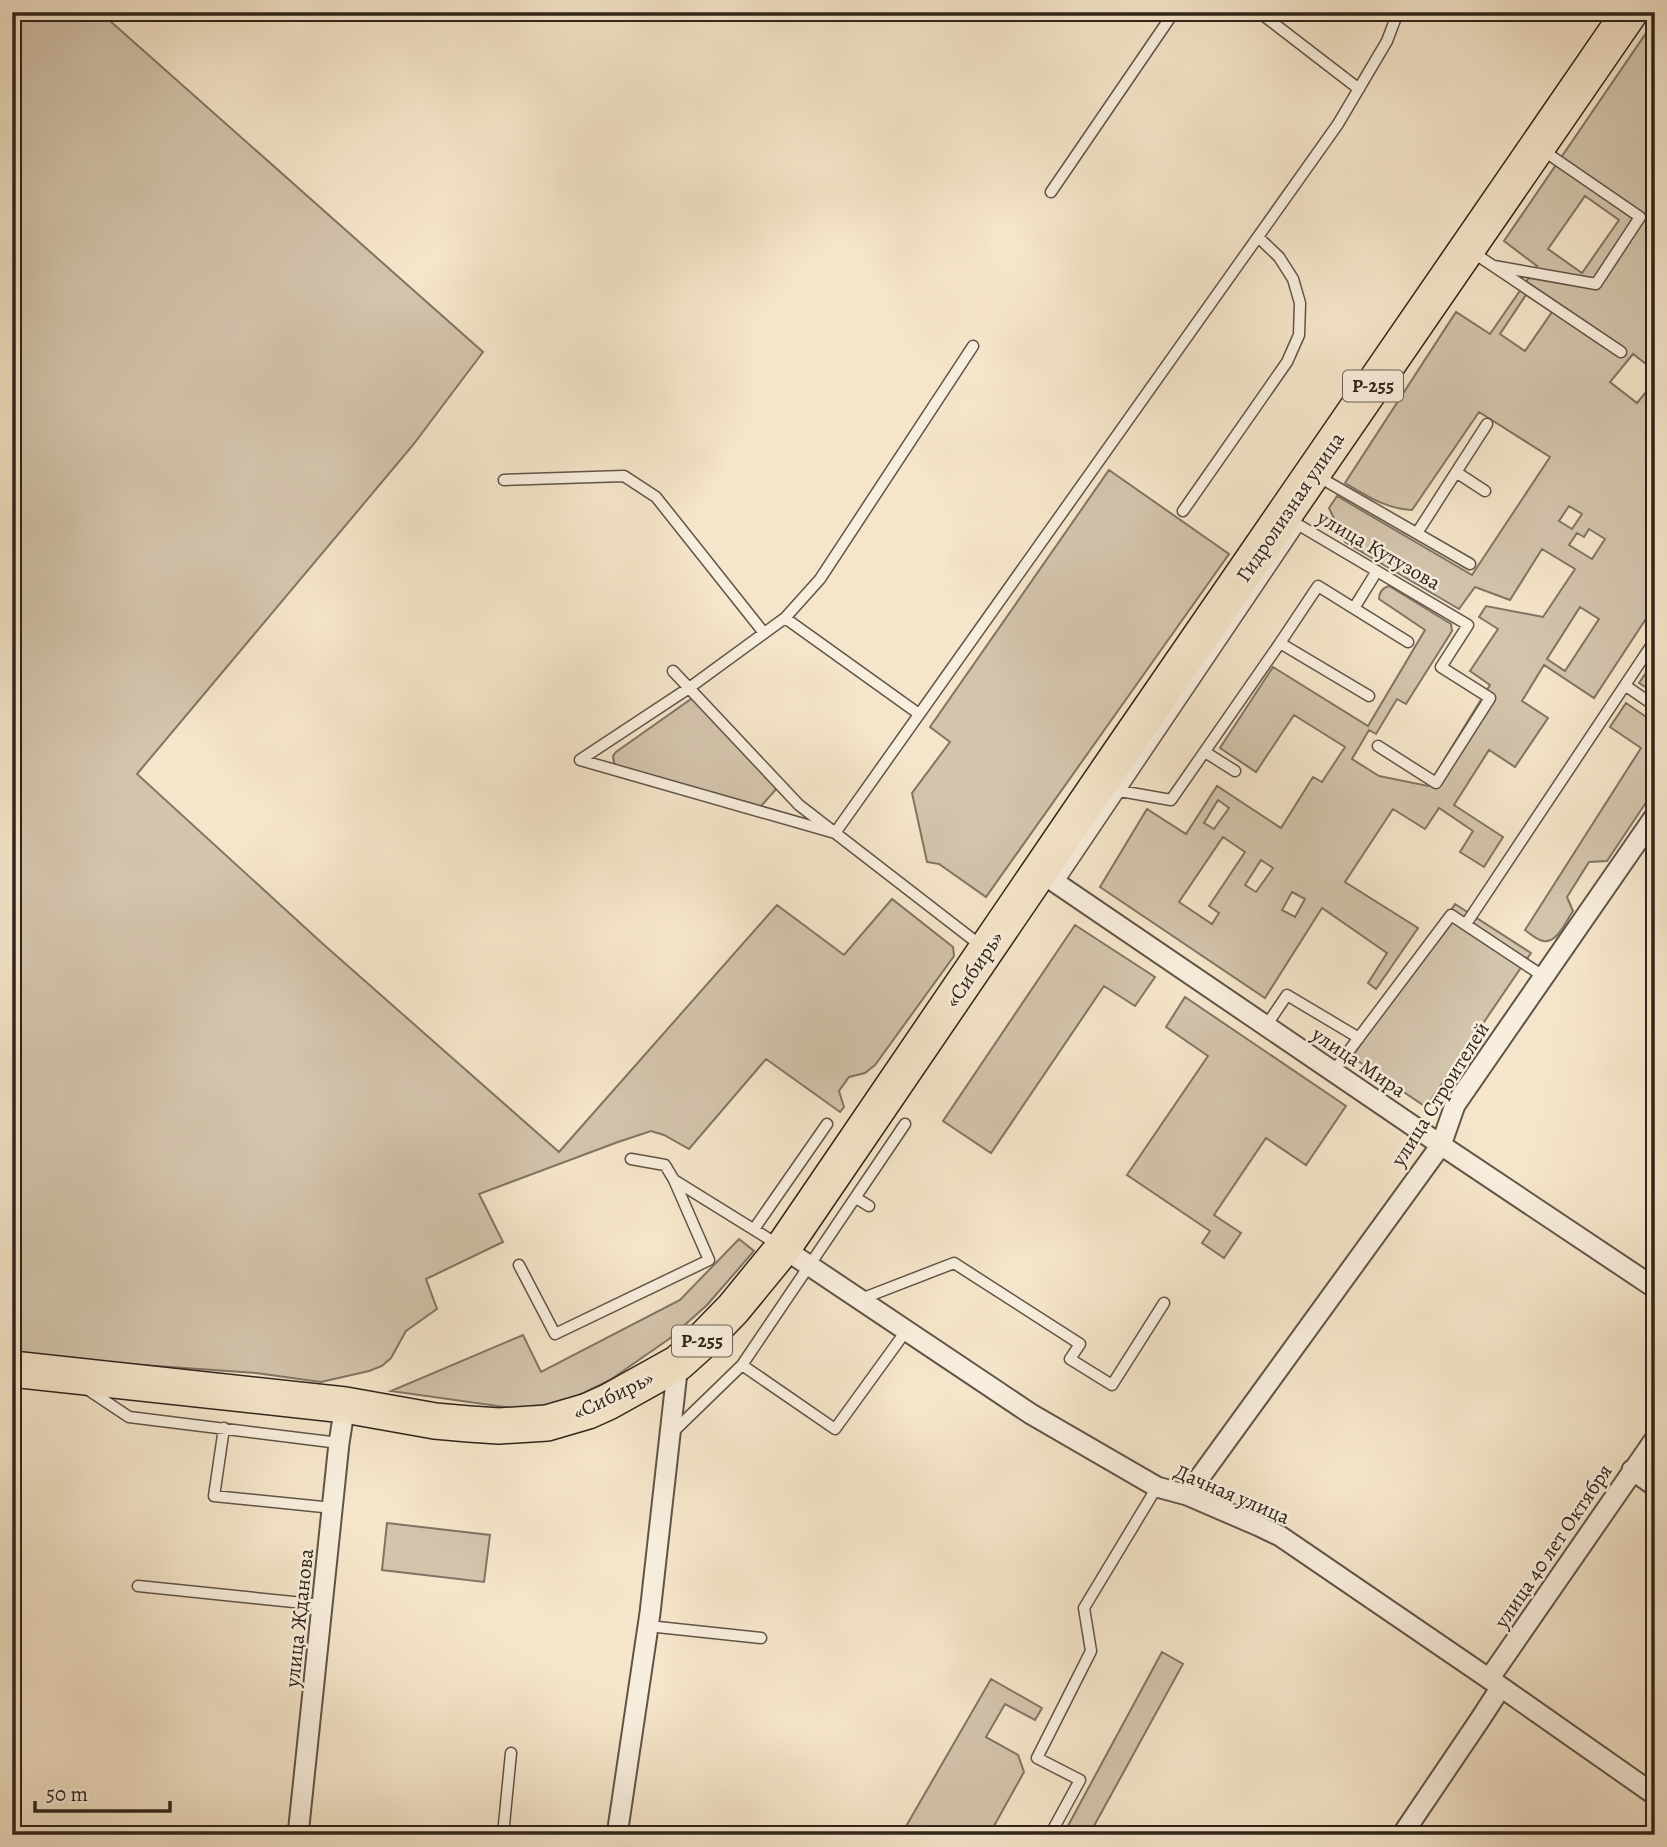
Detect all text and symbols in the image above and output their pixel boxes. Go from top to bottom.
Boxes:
road number: Р-255 [1343,370,1403,402]
street label: Гидролизная улица [1229,426,1351,588]
street label: улица Кутузова [1311,503,1446,597]
street label: «Сибирь» [938,925,1010,1013]
street label: улица Строителей [1384,1016,1496,1172]
street label: улица Мира [1305,1020,1412,1104]
road number: Р-255 [672,1326,732,1357]
street label: «Сибирь» [568,1363,658,1427]
street label: Дачная улица [1170,1457,1294,1531]
street label: улица 40 лет Октября [1487,1458,1619,1635]
street label: улица Жданова [278,1547,320,1690]
scale bar [35,1770,170,1814]
text: 50 m [46,1780,88,1808]

